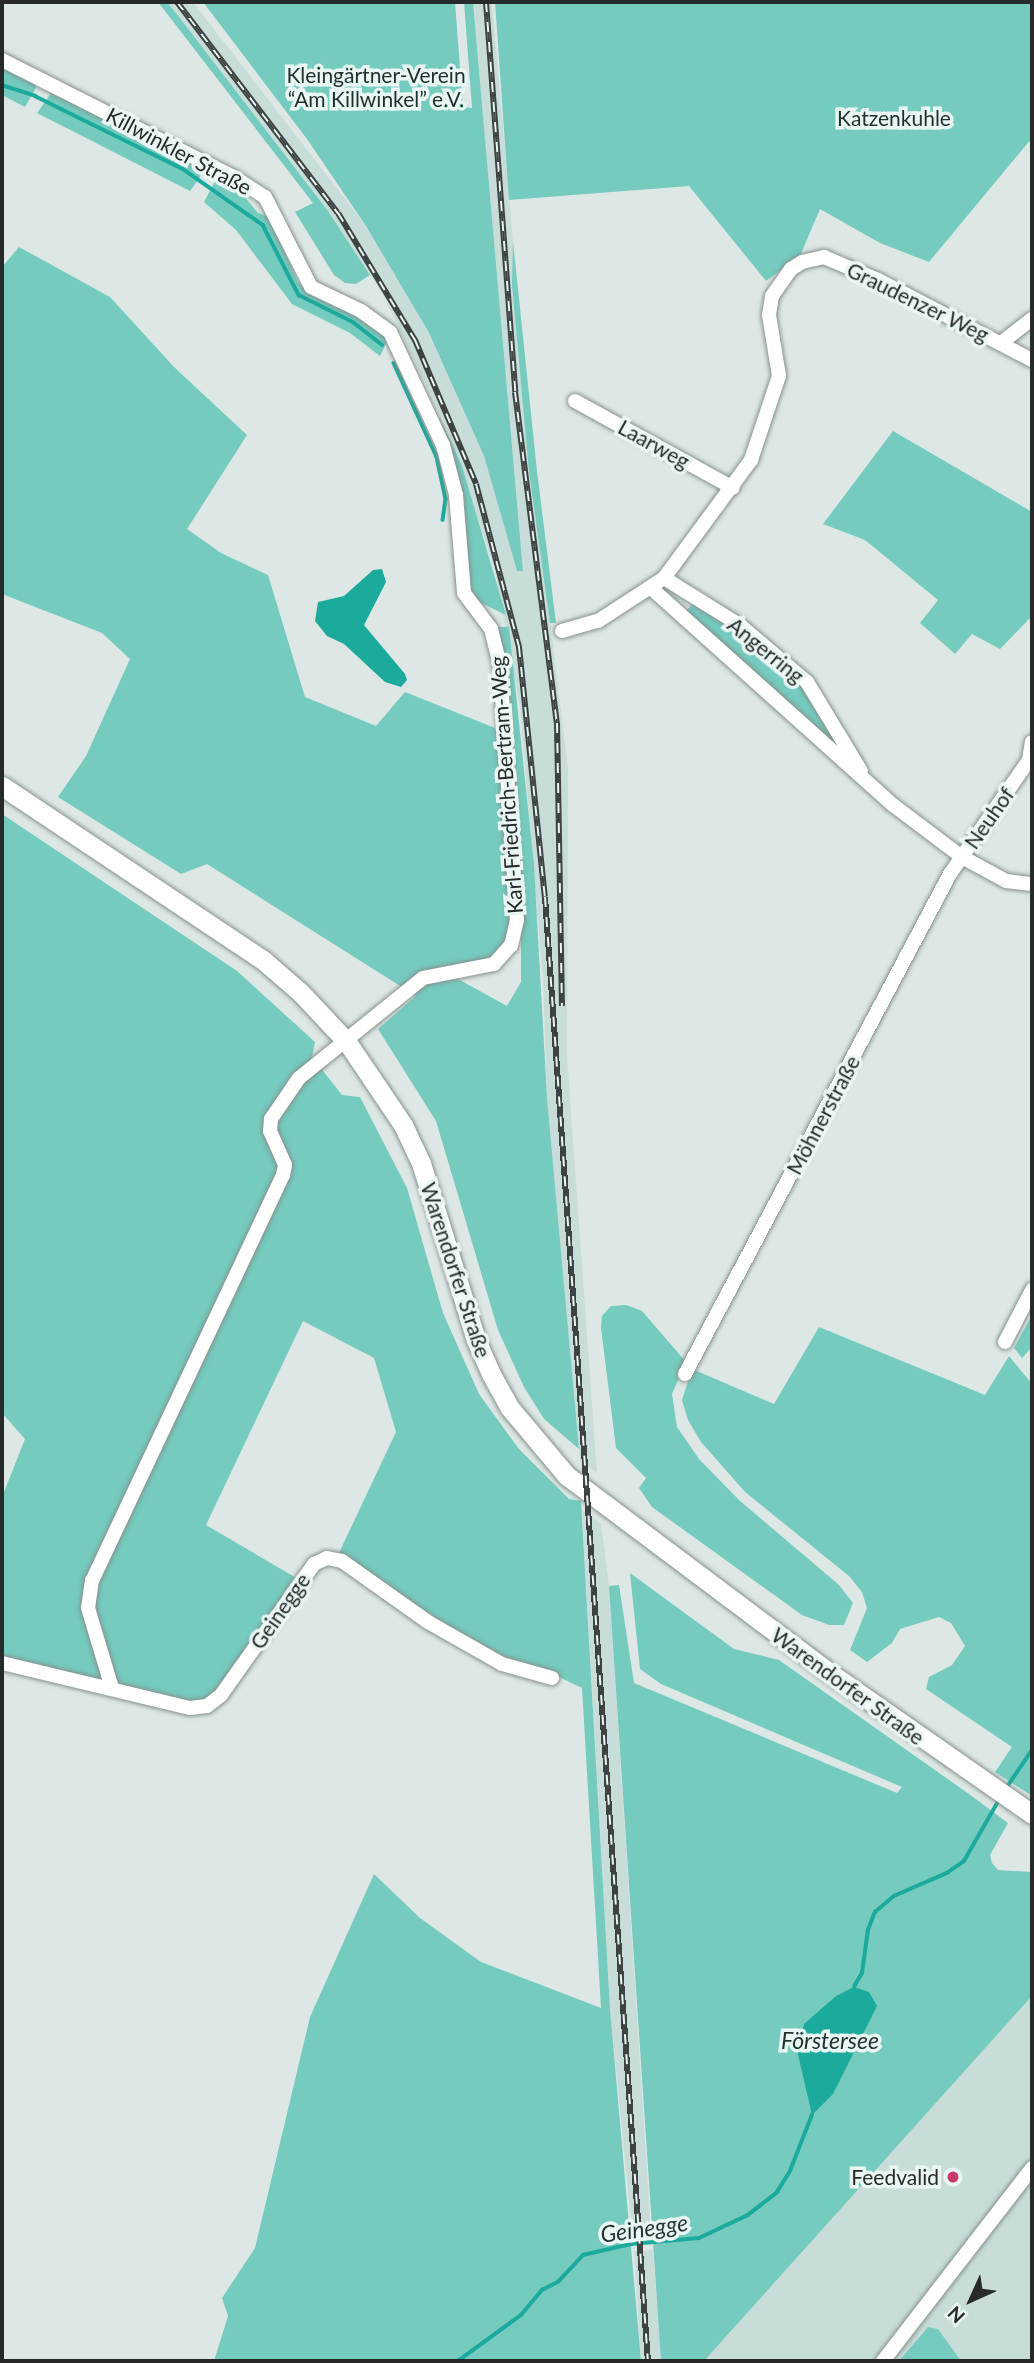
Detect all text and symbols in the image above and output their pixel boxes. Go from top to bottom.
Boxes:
park label: Kleingärtner-Verein “Am Killwinkel” e.V. [286,62,466,112]
street label: Killwinkler Straße [102,102,256,200]
park label: Katzenkuhle [837,105,951,131]
street label: Graudenzer Weg [843,257,993,347]
street label: Laarweg [614,414,694,474]
street label: Angerring [723,612,809,688]
street label: Karl-Friedrich-Bertram-Weg [484,655,528,915]
street label: Neuhof [959,782,1019,854]
street label: Möhnerstraße [781,1051,865,1179]
street label: Warendorfer Straße [416,1179,496,1361]
street label: Geinegge [245,1568,315,1654]
street label: Warendorfer Straße [767,1622,929,1750]
water label: Förstersee [781,2026,879,2054]
place label: Feedvalid [851,2164,939,2190]
marker: Feedvalid [945,2169,961,2185]
water label: Geinegge [599,2208,689,2248]
north arrow [936,2265,1006,2335]
text: N [942,2302,969,2329]

